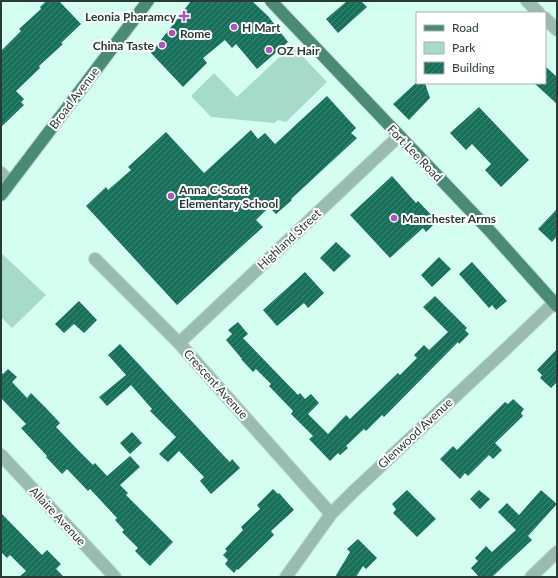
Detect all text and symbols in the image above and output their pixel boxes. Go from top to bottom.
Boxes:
place label: Leonia Pharamcy [85,9,177,24]
marker: Leonia Pharamcy [179,11,189,21]
legend [416,12,546,84]
place label: H Mart [242,20,281,35]
text: Road [452,20,479,35]
marker: H Mart [229,22,239,32]
place label: Rome [180,26,211,41]
marker: Rome [167,28,177,38]
place label: China Taste [93,38,155,53]
marker: China Taste [157,40,167,50]
text: Park [452,40,476,55]
place label: OZ Hair [277,43,320,58]
marker: OZ Hair [264,45,274,55]
text: Building [452,60,495,75]
street label: Broad Avenue [46,64,102,132]
street label: Fort Lee Road [384,122,446,184]
place label: Anna C Scott Elementary School [178,182,278,211]
marker: Anna C Scott Elementary School [166,191,176,201]
street label: Highland Street [254,205,325,272]
place label: Manchester Arms [402,211,496,226]
marker: Manchester Arms [389,213,399,223]
street label: Crescent Avenue [181,346,251,422]
street label: Glenwood Avenue [375,395,455,471]
street label: Allaire Avenue [27,483,89,549]

